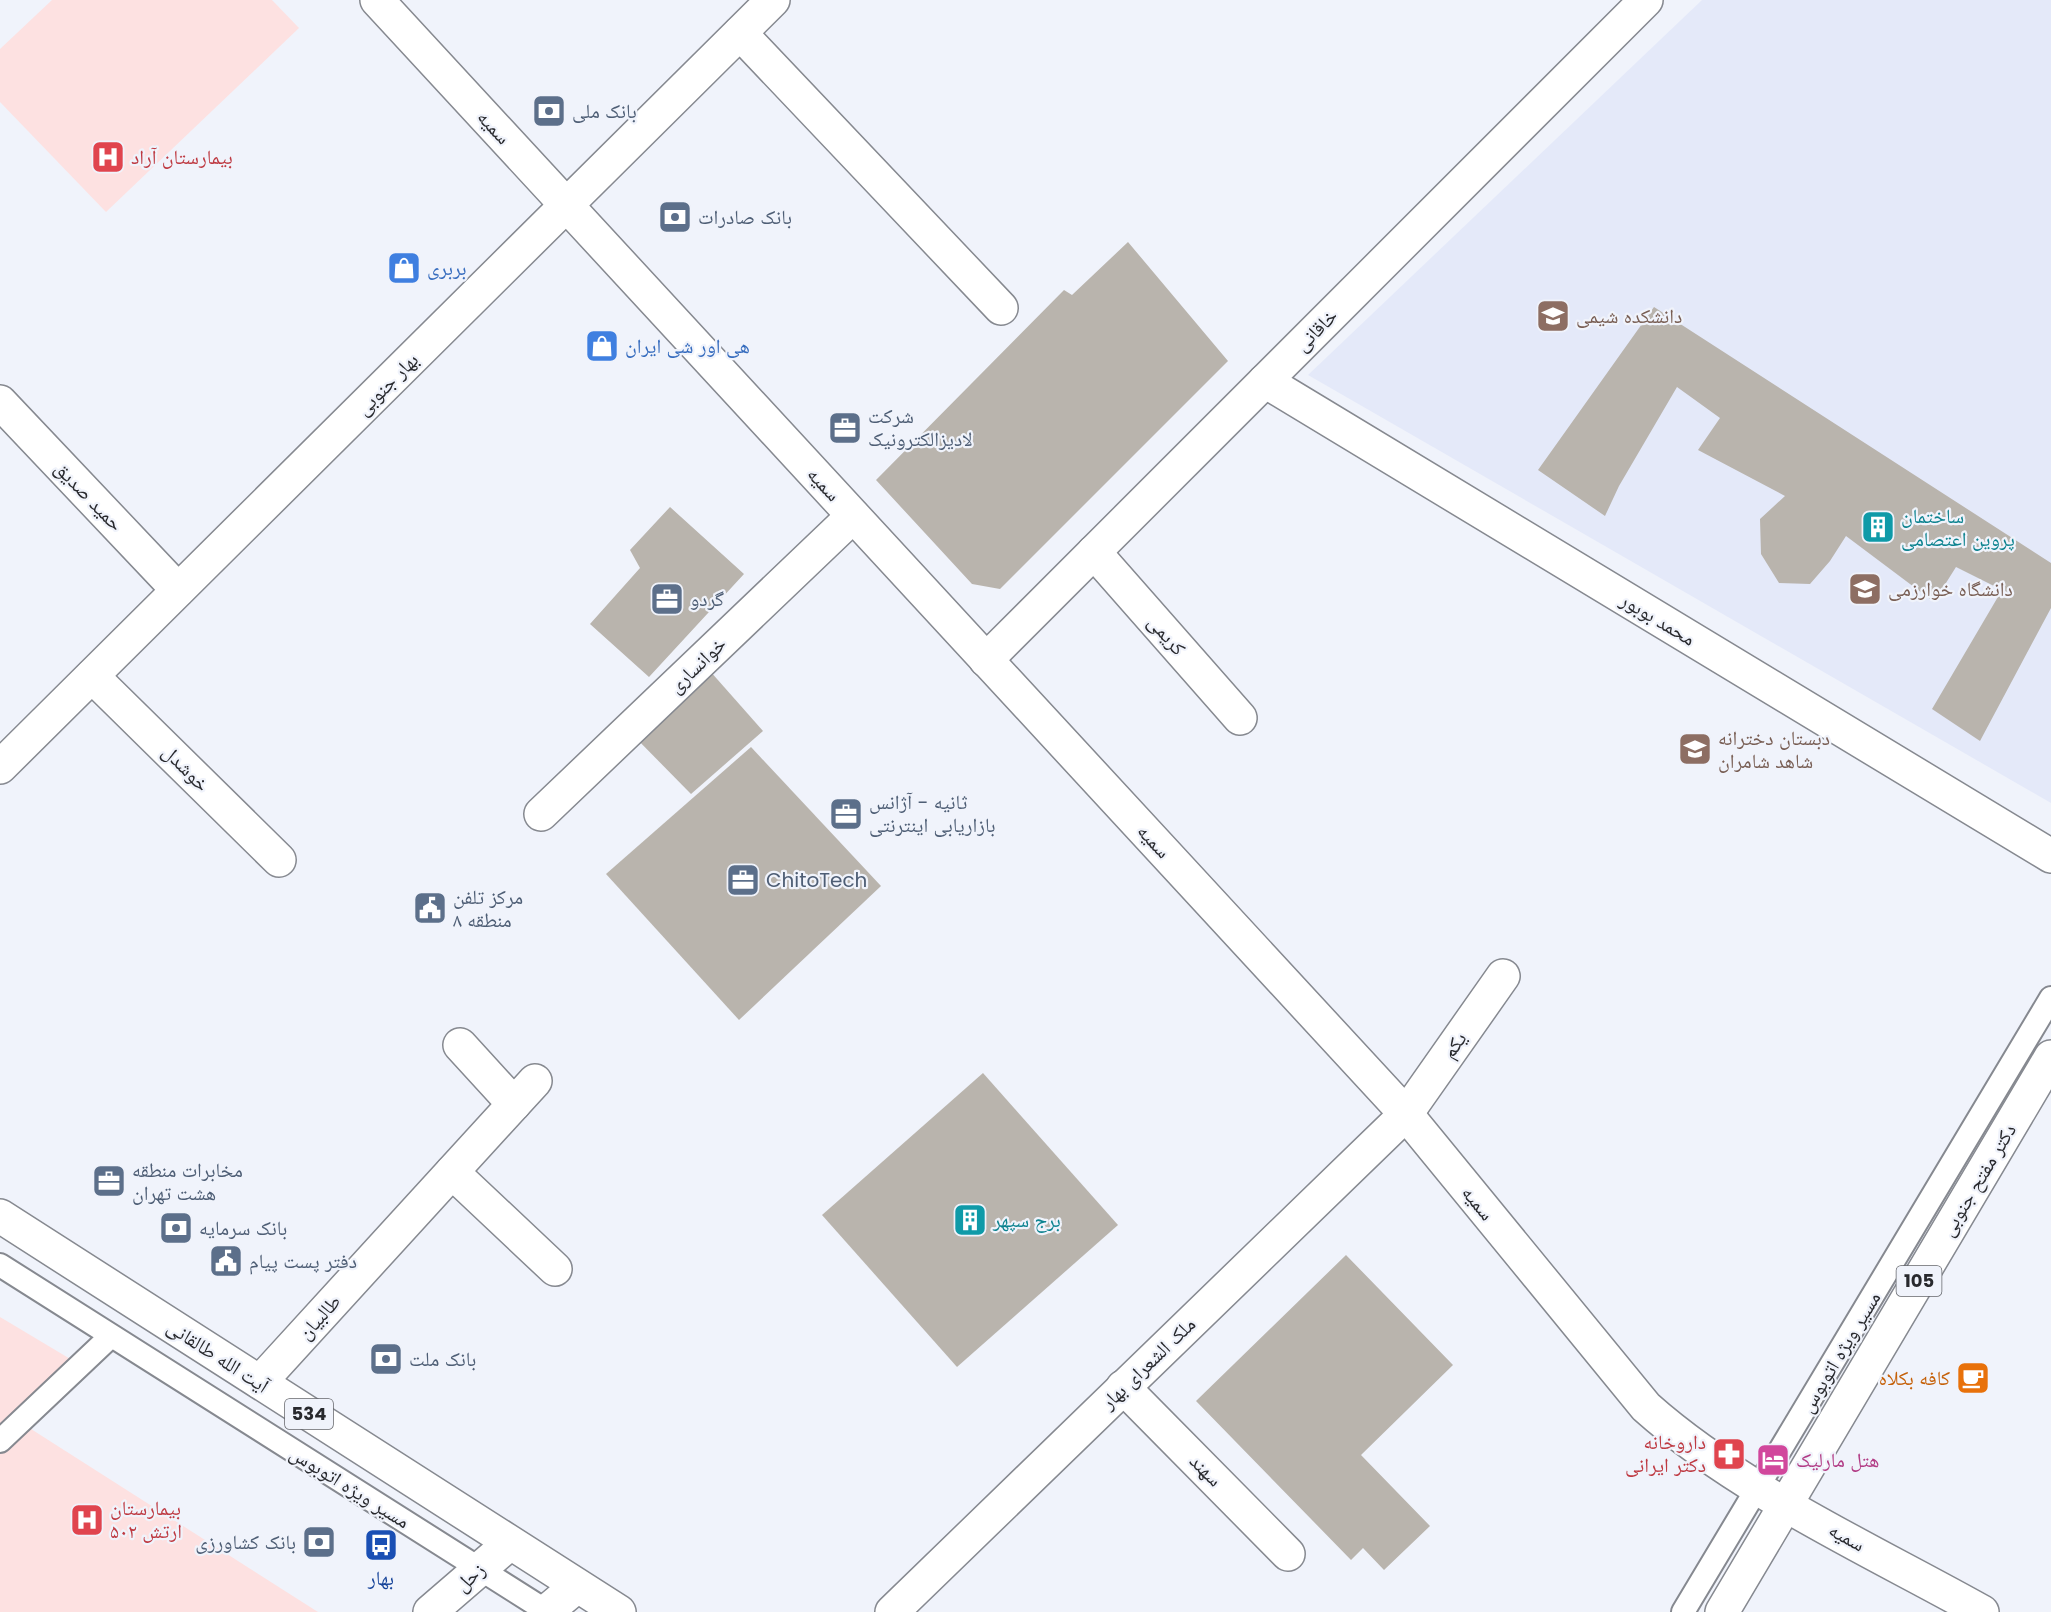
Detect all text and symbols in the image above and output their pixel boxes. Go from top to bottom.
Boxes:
bank icon: بانک ملی [531,93,567,129]
place label: بانک ملی [572,97,637,125]
street label: سمیه [471,104,517,150]
hospital icon: بیمارستان آراد [90,139,126,175]
place label: بیمارستان آراد [131,143,233,171]
bank icon: بانک صادرات [657,199,693,235]
place label: بانک صادرات [698,203,792,231]
shop icon: بربری [386,250,422,286]
place label: بربری [427,254,467,282]
school or university icon: دانشکده شیمی [1535,298,1571,334]
street label: خاقانی [1288,302,1344,358]
place label: دانشکده شیمی [1576,302,1682,330]
shop icon: هی اور شی ایران [584,328,620,364]
place label: هی اور شی ایران [625,332,750,360]
street label: بهار جنوبی [349,346,425,422]
place label: شرکت لادیزالکترونیک [868,402,973,453]
office icon: شرکت لادیزالکترونیک [827,410,863,446]
street label: حمید صدیق [48,455,130,538]
street label: سمیه [801,461,847,507]
place label: ساختمان پروین اعتصامی [1901,502,2015,553]
building icon: ساختمان پروین اعتصامی [1860,509,1896,545]
school or university icon: دانشگاه خوارزمی [1847,571,1883,607]
place label: دانشگاه خوارزمی [1888,575,2013,603]
office icon: گردو [649,581,685,617]
place label: گردو [690,585,724,613]
street label: محمد بوبور [1614,585,1701,652]
street label: کریمی [1142,609,1192,661]
street label: خوانساری [662,630,732,700]
place label: دبستان دخترانه شاهد شامران [1718,724,1830,775]
school or university icon: دبستان دخترانه شاهد شامران [1677,731,1713,767]
street label: خوشدل [156,738,216,798]
place label: ثانیه - آژانس بازاریابی اینترنتی [869,788,995,839]
office icon: ثانیه - آژانس بازاریابی اینترنتی [828,796,864,832]
street label: سمیه [1131,818,1177,864]
office icon: ChitoTech [725,862,761,898]
place label: ChitoTech [766,866,867,894]
place label: مرکز تلفن منطقه ۸ [453,883,523,934]
public building icon: مرکز تلفن منطقه ۸ [412,890,448,926]
street label: یکم [1435,1026,1473,1064]
street label: دکتر مفتح جنوبی [1933,1118,2023,1242]
place label: مخابرات منطقه هشت تهران [132,1156,243,1207]
office icon: مخابرات منطقه هشت تهران [91,1163,127,1199]
street label: سمیه [1455,1180,1501,1226]
building icon: برج سپهر [952,1202,988,1238]
place label: برج سپهر [992,1206,1061,1234]
bank icon: بانک سرمایه [158,1210,194,1246]
place label: بانک سرمایه [199,1214,287,1242]
public building icon: دفتر پست پیام [208,1243,244,1279]
place label: دفتر پست پیام [249,1247,357,1275]
road number: 105 [1896,1266,1942,1296]
street label: مسیر ویژه اتوبوس [1793,1286,1887,1418]
street label: طالبیان [291,1288,347,1346]
street label: ملک الشعرای بهار [1094,1311,1202,1416]
street label: آیت الله طالقانی [162,1313,275,1400]
bank icon: بانک ملت [368,1341,404,1377]
place label: بانک ملت [409,1345,476,1373]
cafe icon: کافه بکلاه [1955,1360,1991,1396]
place label: کافه بکلاه [1879,1364,1950,1392]
road number: 534 [285,1399,333,1429]
place label: داروخانه دکتر ایرانی [1625,1428,1706,1479]
pharmacy icon: داروخانه دکتر ایرانی [1711,1436,1747,1472]
street label: مسیر ویژه اتوبوس [285,1439,415,1535]
hotel icon: هتل مارلیک [1755,1442,1791,1478]
place label: هتل مارلیک [1796,1446,1879,1474]
street label: سهند [1183,1447,1229,1493]
place label: بیمارستان ۵۰۲ ارتش [110,1494,182,1545]
hospital icon: بیمارستان ۵۰۲ ارتش [69,1502,105,1538]
street label: سمیه [1824,1516,1870,1558]
bank icon: بانک کشاورزی [301,1524,337,1560]
bus stop icon: بهار [363,1527,399,1563]
place label: بانک کشاورزی [195,1528,296,1556]
street label: زحل [449,1556,491,1598]
place label: بهار [367,1564,394,1592]

